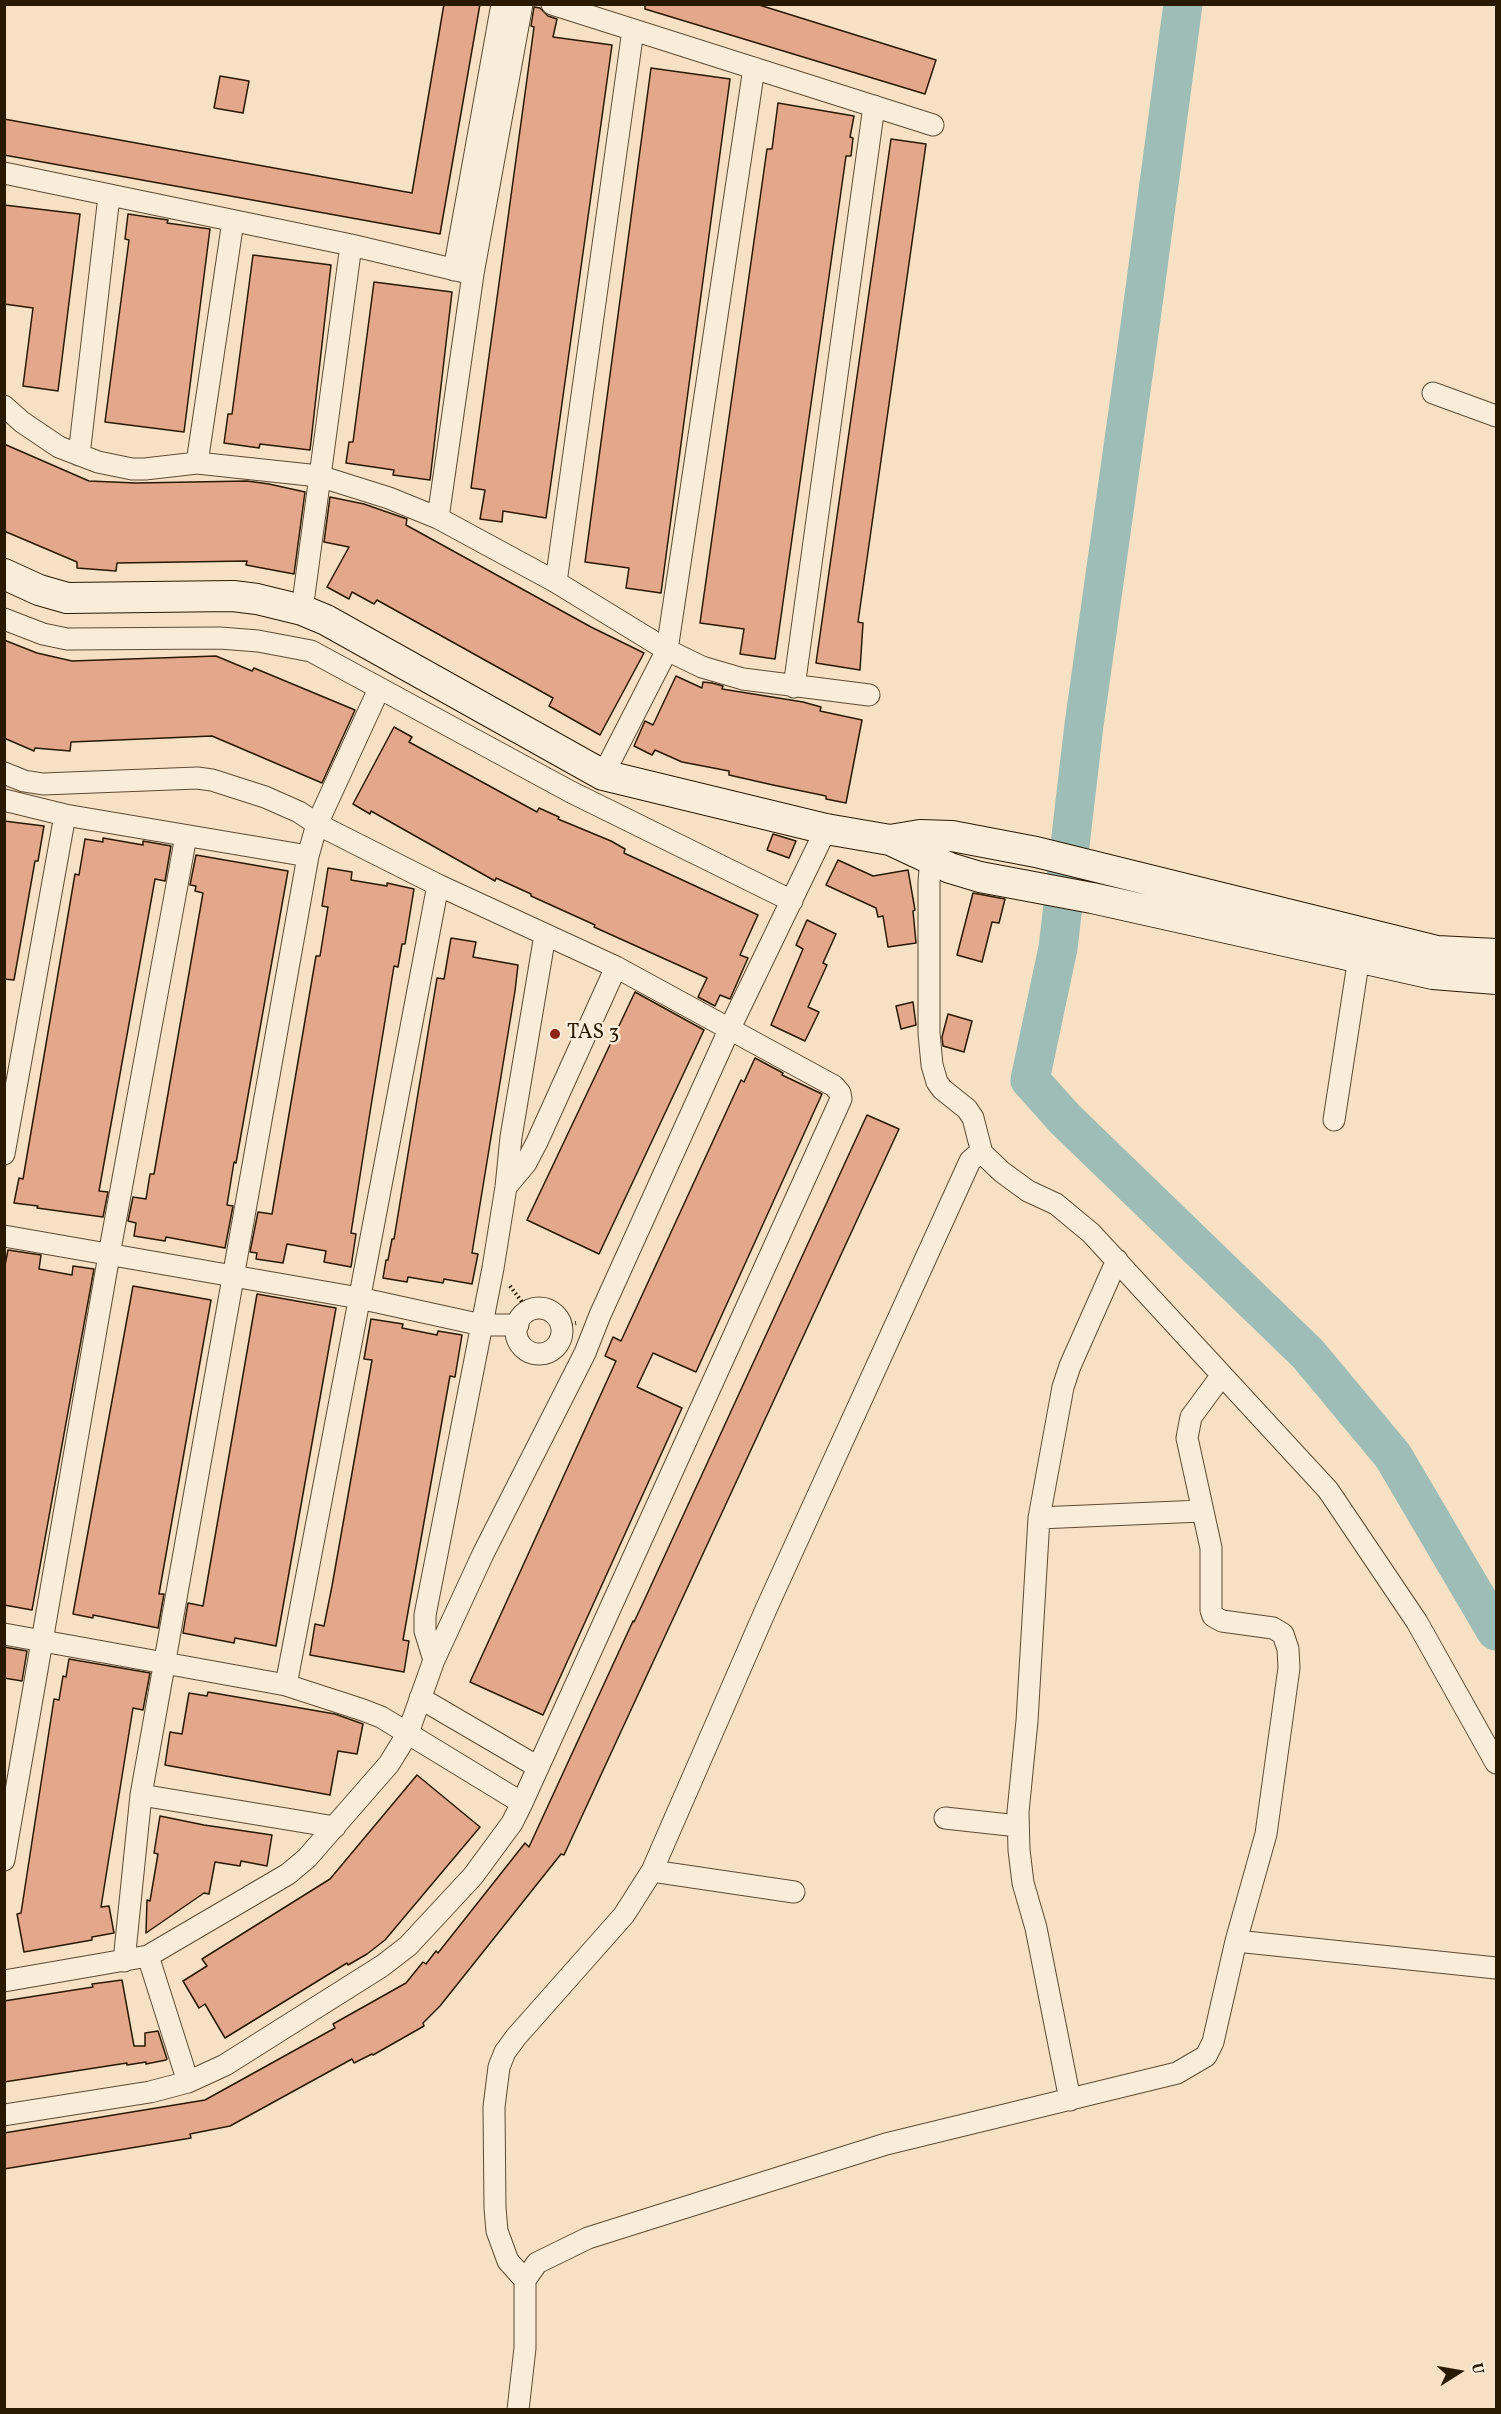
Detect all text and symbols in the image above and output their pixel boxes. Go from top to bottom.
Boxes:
place label: TAS 3 [567,1021,619,1047]
marker: TAS 3 [548,1027,562,1041]
north arrow [1429,2342,1489,2402]
text: U [1465,2361,1489,2376]

